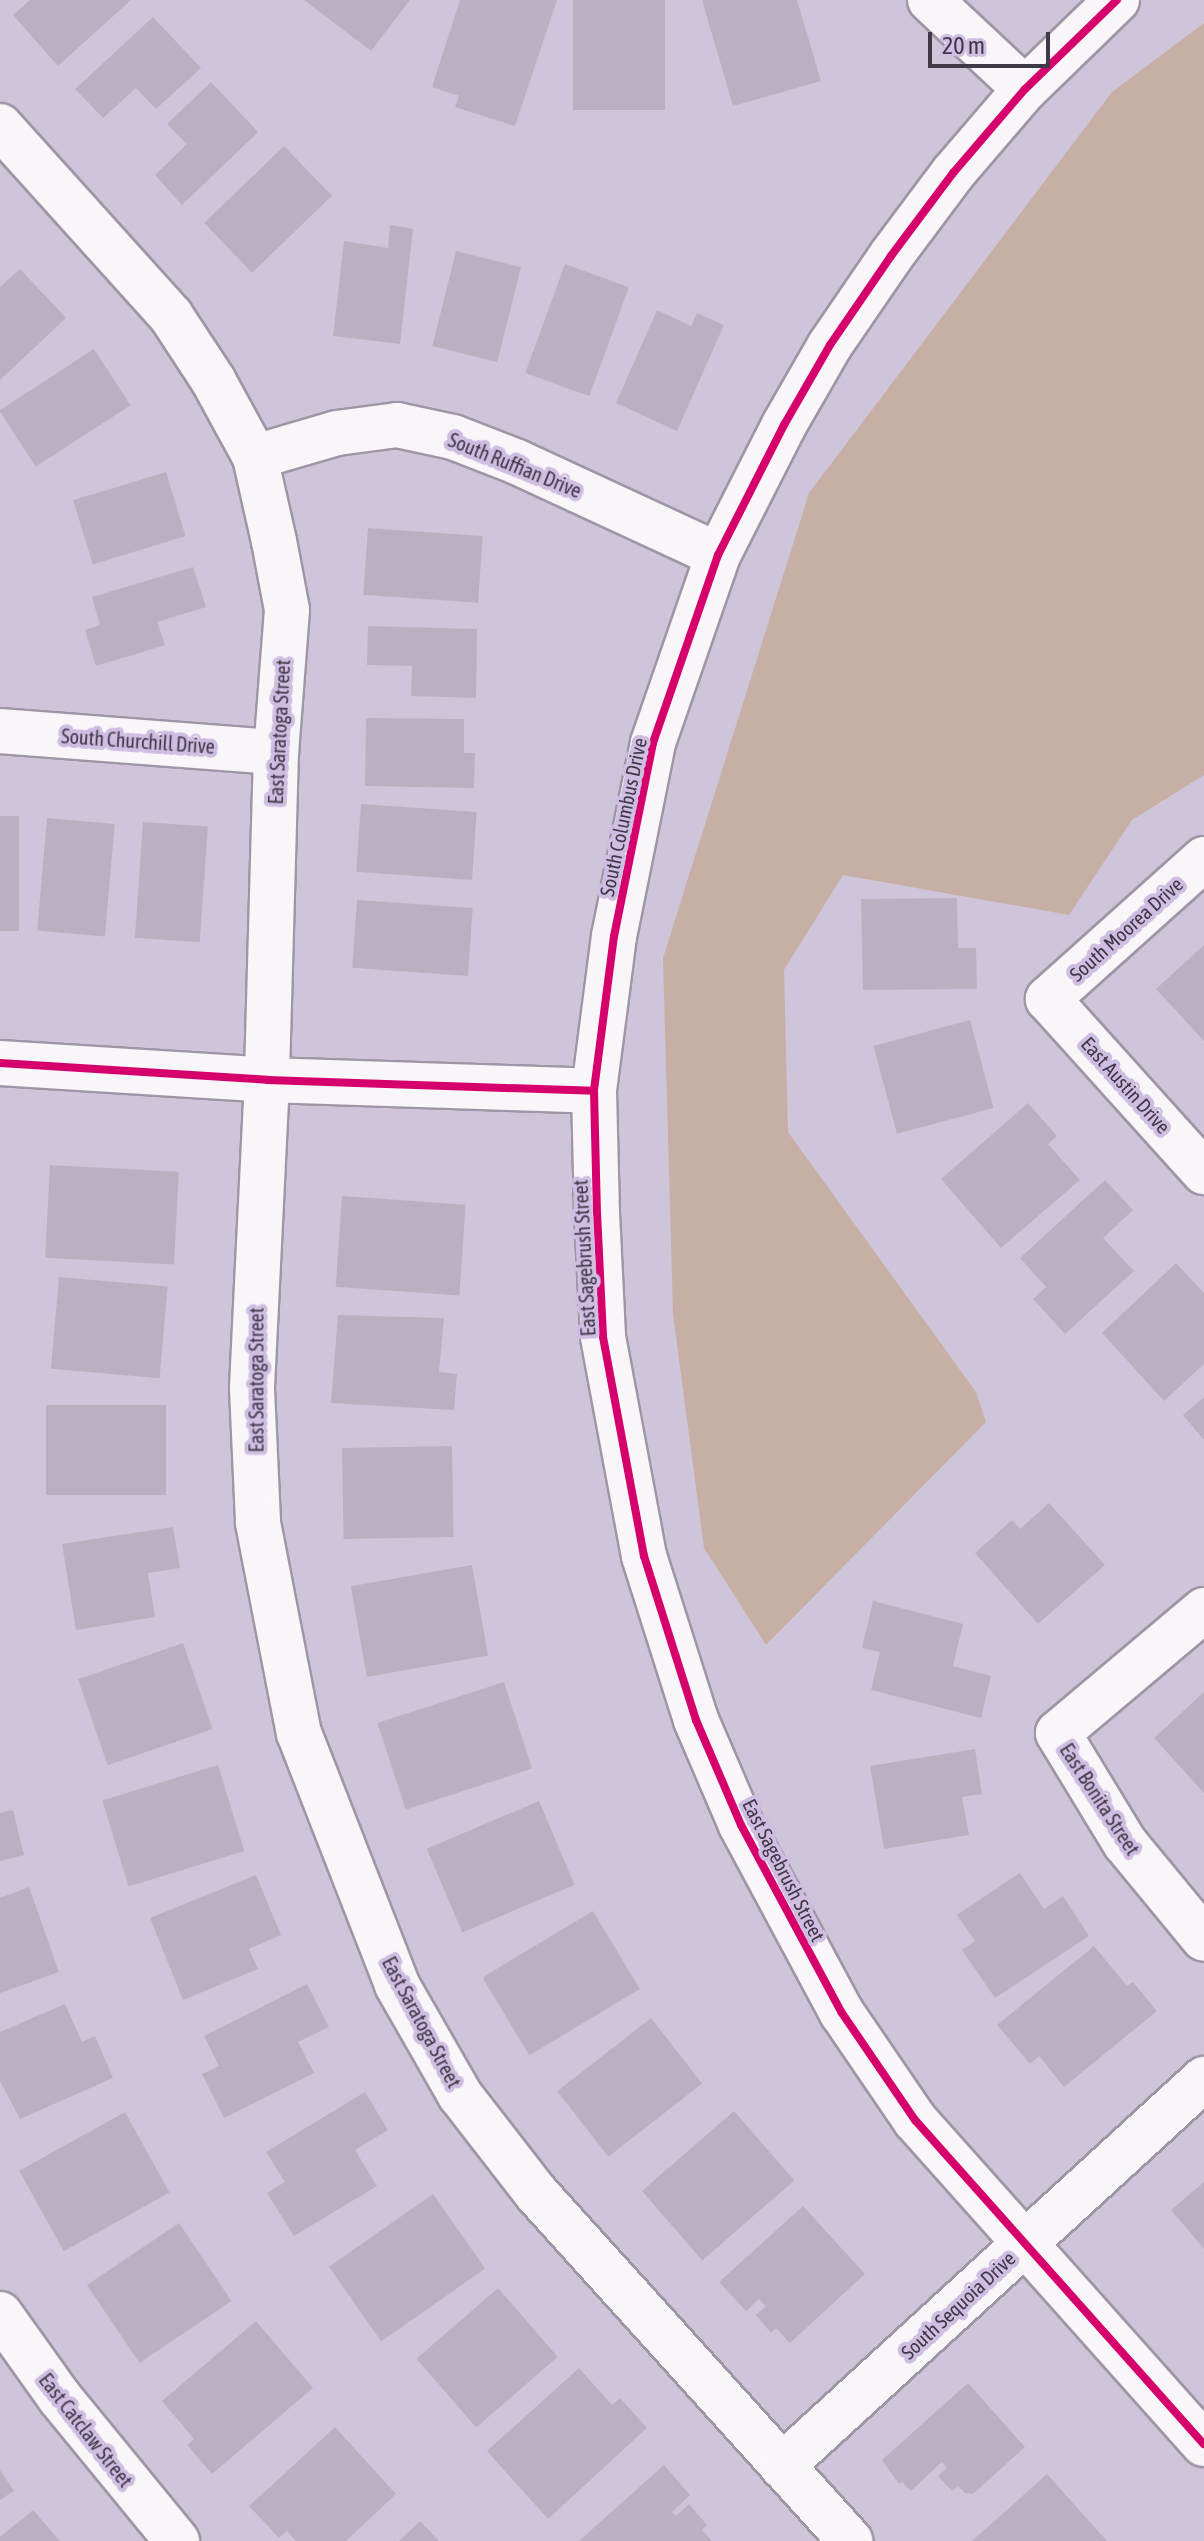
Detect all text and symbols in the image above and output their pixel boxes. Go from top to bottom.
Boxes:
scale bar [932,16,1054,66]
text: 20 m [942,32,985,59]
street label: South Ruffian Drive [445,427,585,503]
street label: East Saratoga Street [263,659,295,805]
street label: South Churchill Drive [60,724,216,758]
street label: South Columbus Drive [595,736,651,898]
street label: South Moorea Drive [1065,872,1187,986]
street label: East Austin Drive [1076,1032,1176,1138]
street label: East Sagebrush Street [568,1179,600,1337]
street label: East Saratoga Street [244,1308,268,1452]
street label: East Bonita Street [1055,1739,1145,1859]
street label: East Sagebrush Street [738,1795,830,1945]
street label: East Saratoga Street [377,1952,467,2092]
street label: South Sequoia Drive [896,2246,1020,2364]
street label: East Catclaw Street [34,2368,138,2492]

